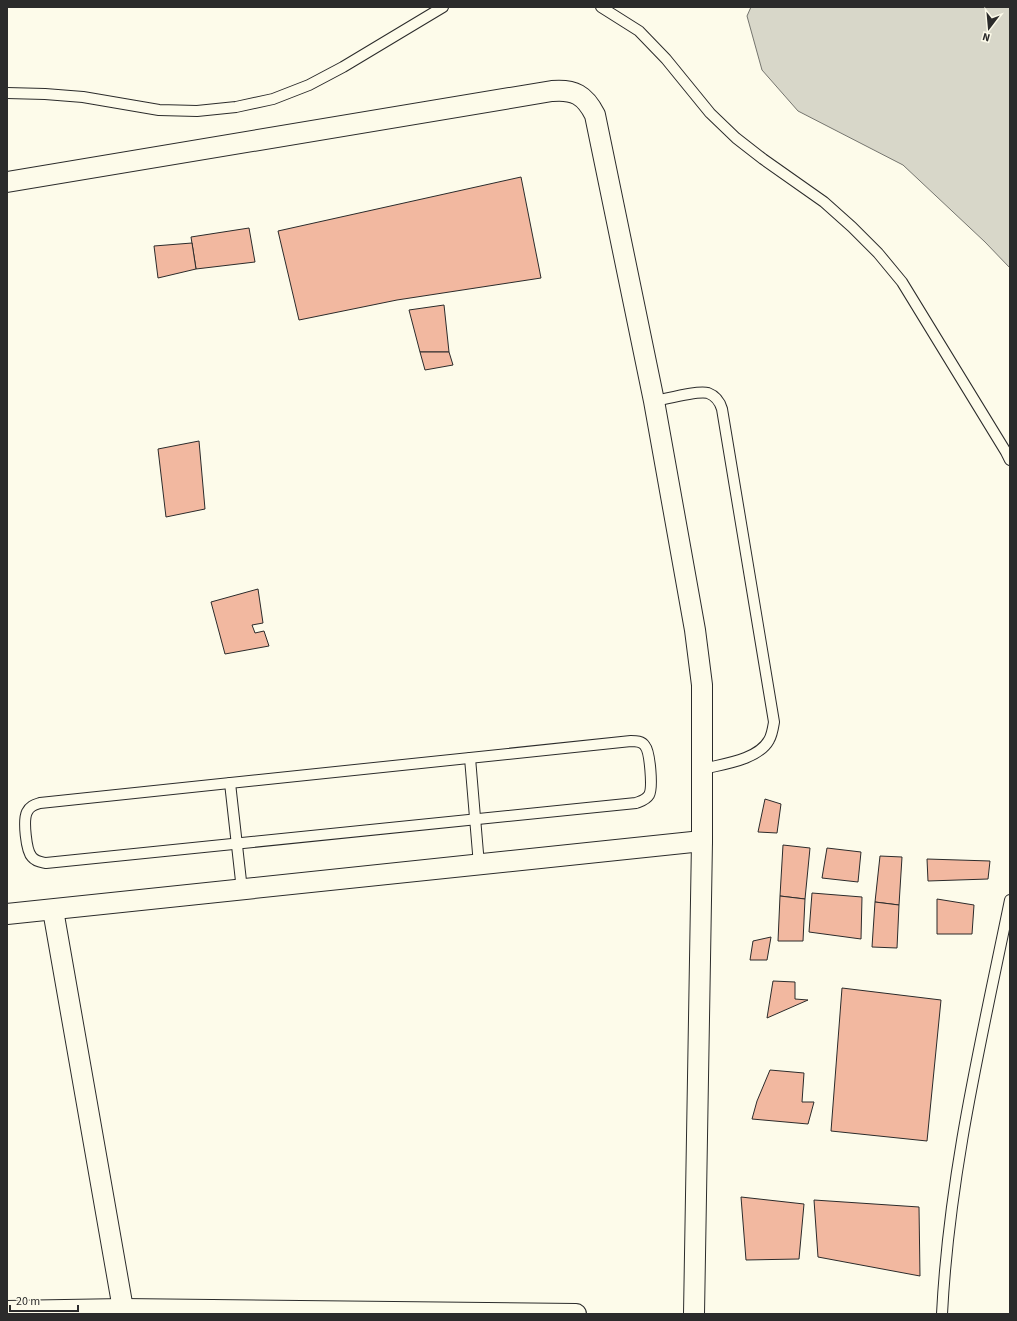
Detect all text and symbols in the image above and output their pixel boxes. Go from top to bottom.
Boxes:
north arrow [969,8,1009,48]
text: N [981,29,992,45]
scale bar [10,1287,78,1313]
text: 20 m [16,1293,40,1310]

